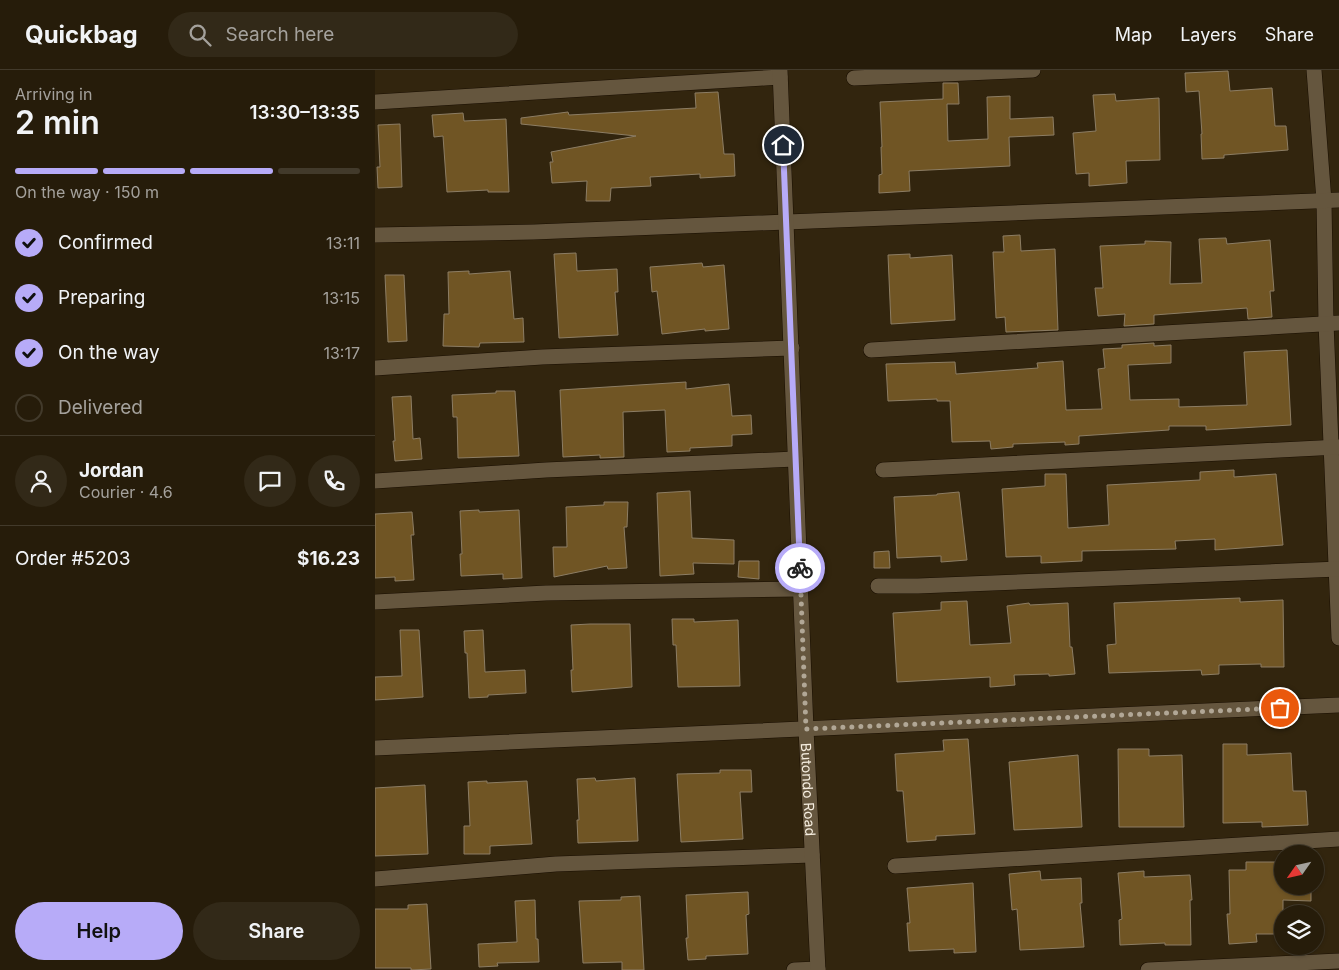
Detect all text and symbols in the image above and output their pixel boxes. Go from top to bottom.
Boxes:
search box [168,12,518,57]
text: Quickbag [25,20,138,49]
icon: search [186,21,214,49]
text: Search here [226,23,334,46]
text: Map [1115,24,1152,45]
text: Layers [1180,24,1237,45]
text: Share [1265,24,1314,45]
text: Arriving in [15,84,92,104]
text: 13:30–13:35 [249,101,360,124]
text: 2 min [15,103,100,142]
pin [762,124,804,166]
icon: home [769,131,797,159]
text: On the way · 150 m [15,182,159,202]
icon: check [15,229,43,257]
text: Confirmed [58,231,153,254]
text: 13:11 [326,233,360,253]
icon: check [15,284,43,312]
text: Preparing [58,286,145,309]
text: 13:15 [323,288,360,308]
icon: check [15,339,43,367]
text: On the way [58,341,160,364]
text: 13:17 [323,343,360,363]
text: Delivered [58,396,143,419]
button: person [15,455,67,507]
button: chat [244,455,296,507]
button: phone [308,455,360,507]
text: Jordan [79,459,144,482]
text: Courier · 4.6 [79,482,173,502]
courier [775,543,825,593]
text: Order #5203 [15,547,130,570]
text: $16.23 [297,547,360,570]
icon: bike [786,554,814,582]
pin [1259,687,1301,729]
icon: bag [1266,694,1294,722]
street label: Butondo Road [798,742,820,836]
north arrow [1274,845,1324,895]
map controls [1274,845,1324,955]
button: Help [15,902,183,960]
button: Share [193,902,360,960]
button: layers [1274,905,1324,955]

